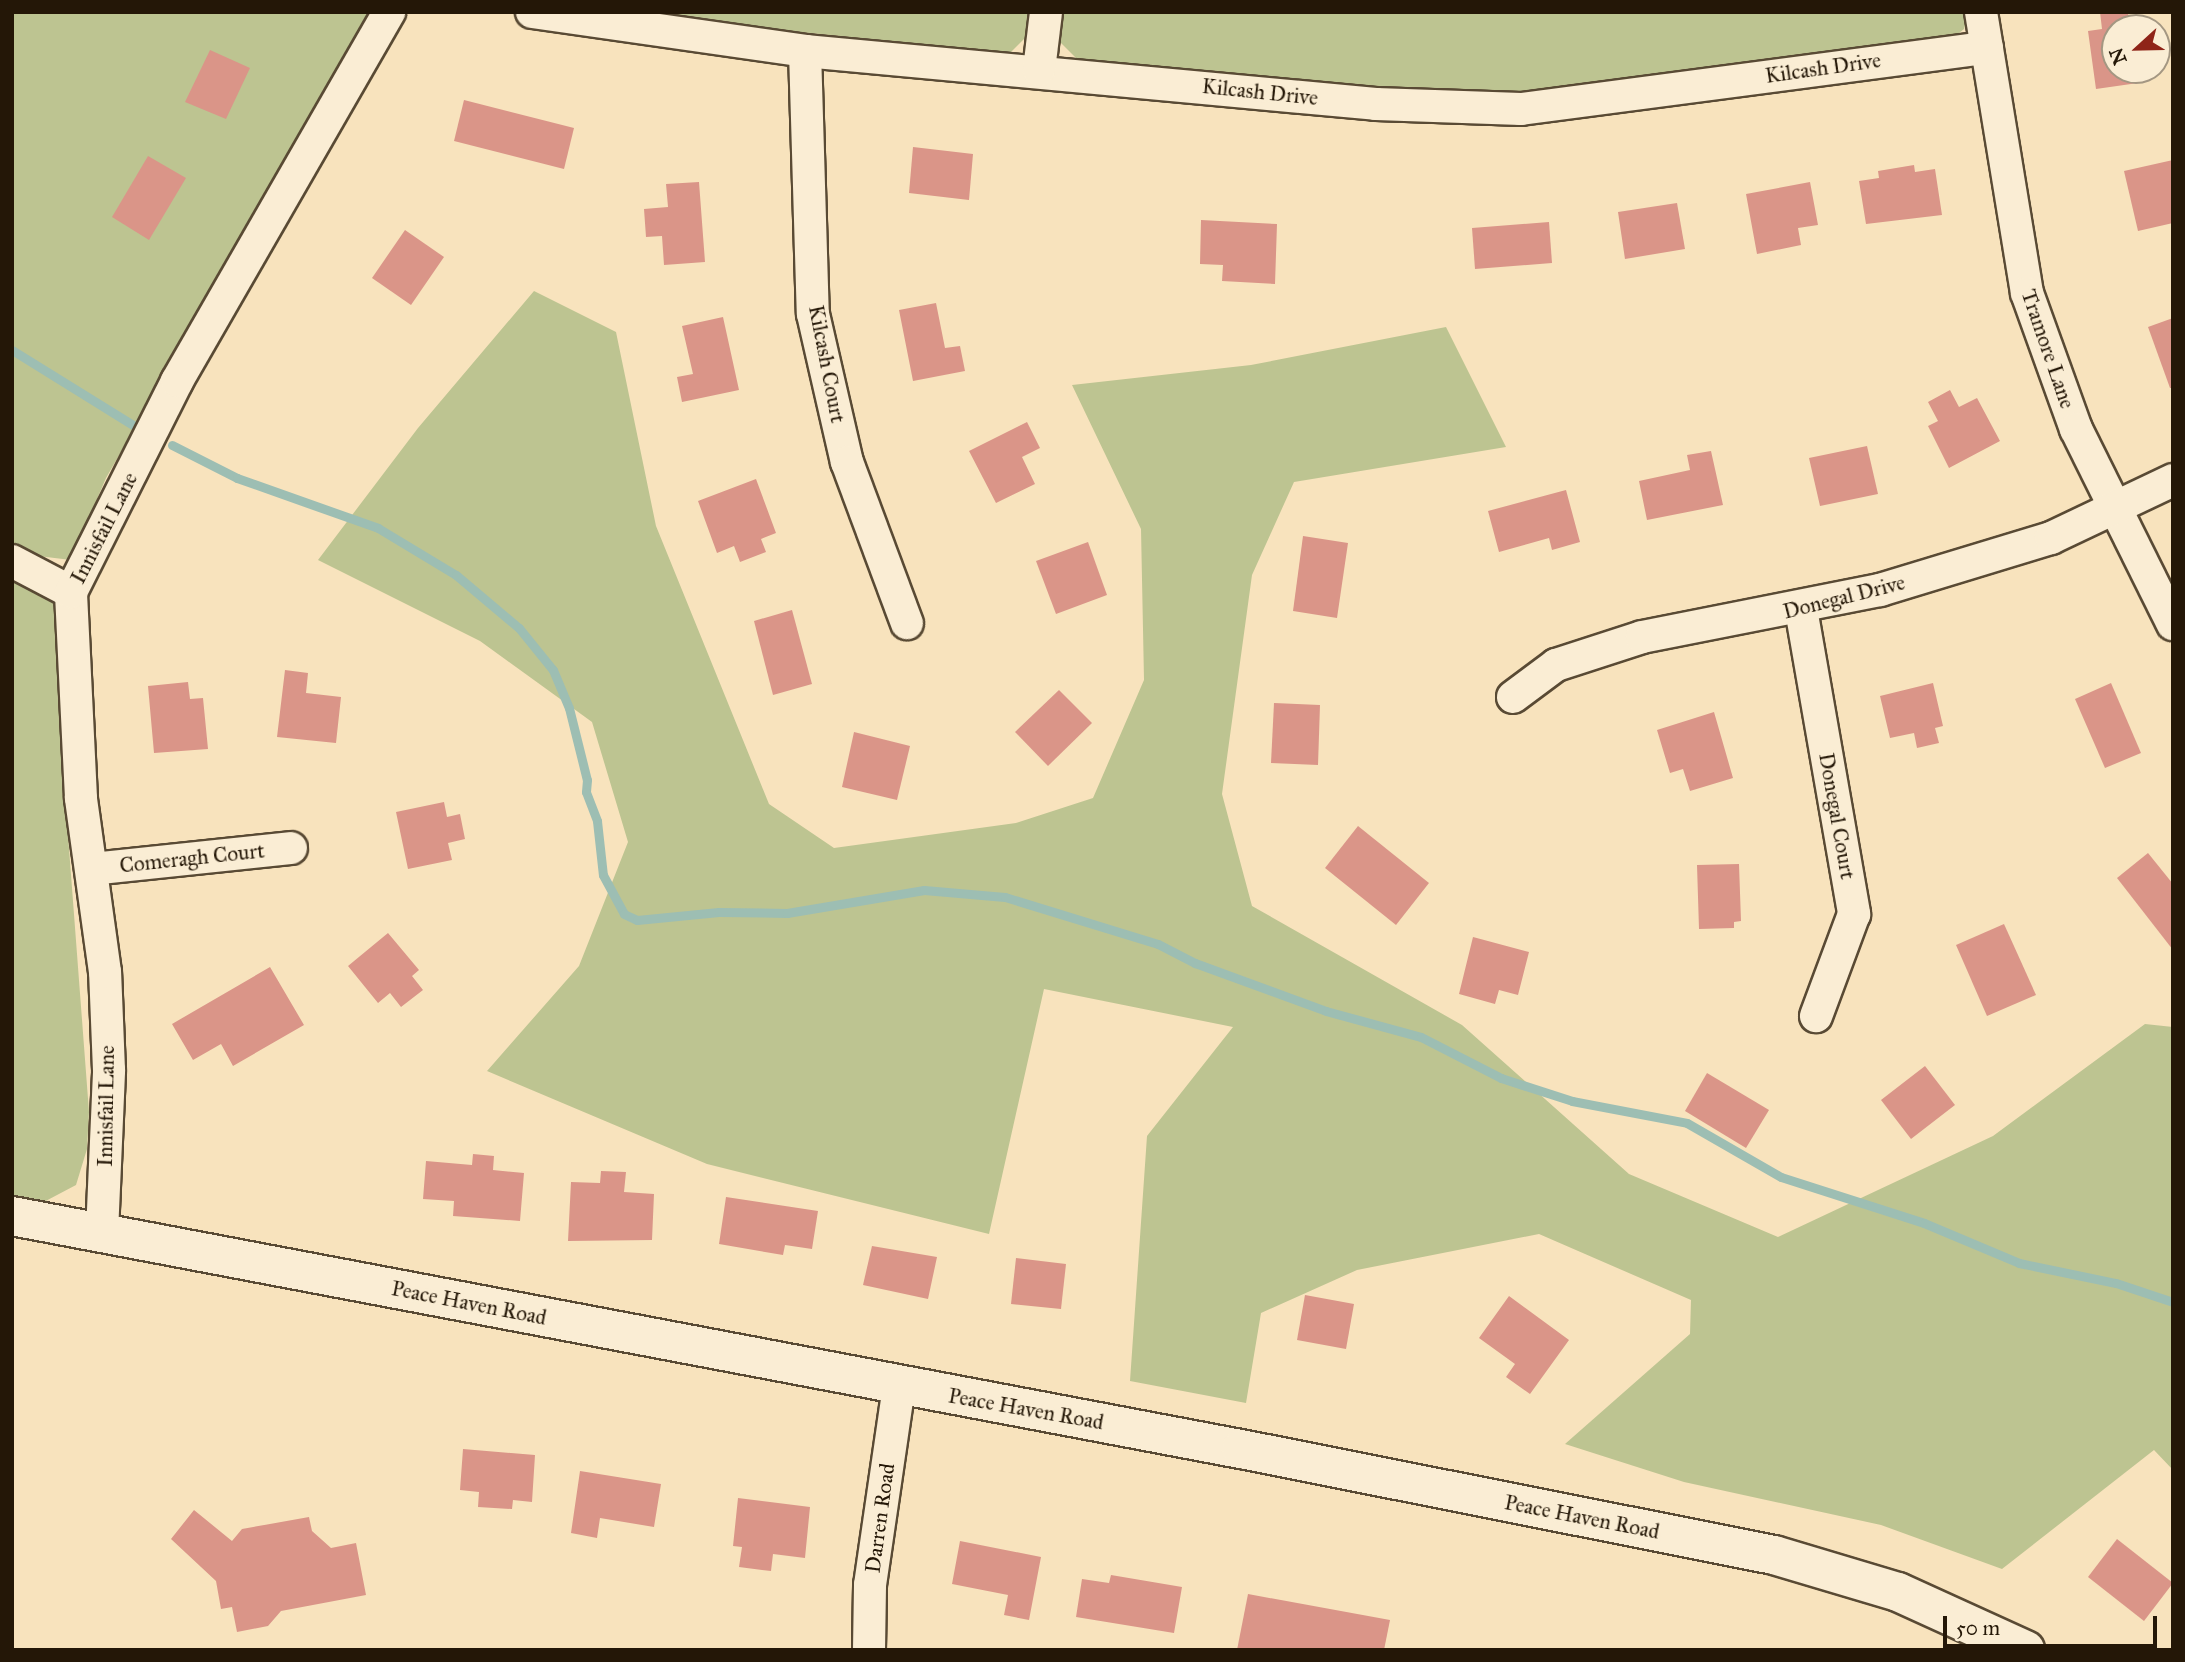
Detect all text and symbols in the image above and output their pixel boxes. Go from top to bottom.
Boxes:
north arrow [2101,14,2171,84]
text: N [2104,45,2132,68]
street label: Kilcash Drive [1764,47,1882,89]
street label: Kilcash Drive [1201,73,1319,111]
street label: Tramore Lane [2016,286,2080,412]
street label: Kilcash Court [803,303,851,425]
street label: Innisfail Lane [65,468,143,588]
street label: Donegal Drive [1780,570,1908,624]
street label: Donegal Court [1813,751,1861,881]
street label: Comeragh Court [118,838,266,878]
street label: Innisfail Lane [92,1045,120,1167]
street label: Peace Haven Road [389,1276,549,1330]
street label: Peace Haven Road [946,1383,1106,1435]
street label: Darren Road [860,1462,900,1574]
street label: Peace Haven Road [1502,1490,1662,1544]
scale bar [1947,1602,2160,1646]
text: 50 m [1956,1615,2000,1641]

